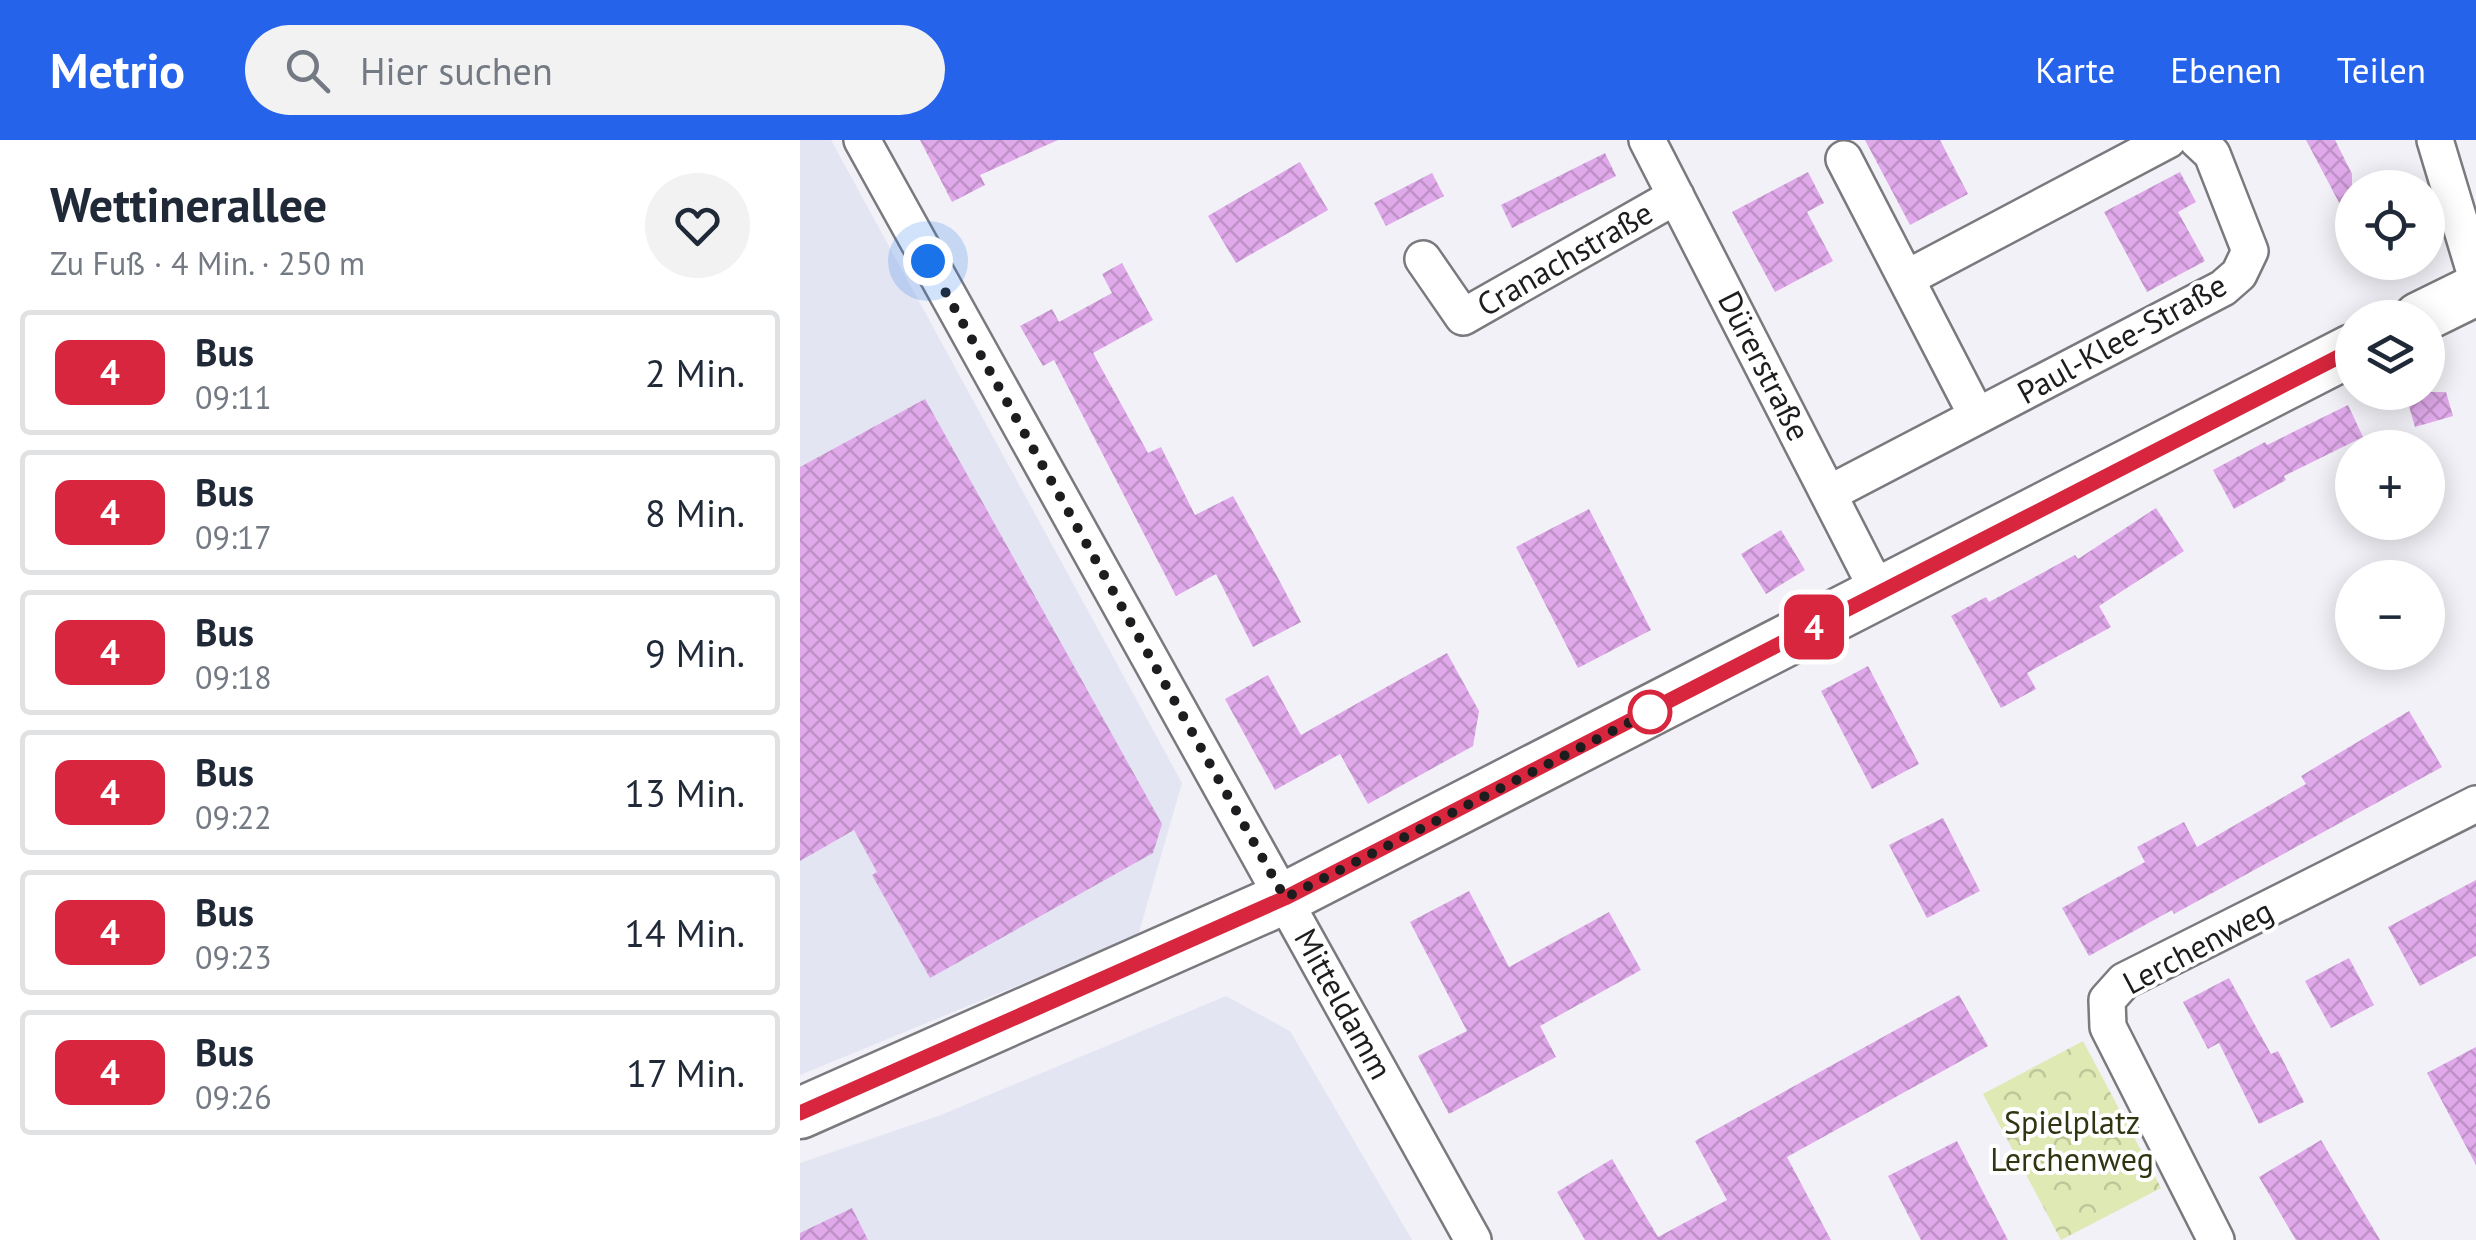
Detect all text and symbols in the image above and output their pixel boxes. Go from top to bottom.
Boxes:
search box [245,25,945,115]
text: Metrio [50,39,185,101]
icon: search [280,43,335,98]
text: Hier suchen [360,46,553,95]
text: Karte [2035,47,2115,93]
text: Ebenen [2170,47,2282,93]
text: Teilen [2337,47,2426,93]
map controls [2335,170,2445,670]
button: locate [2335,170,2445,280]
text: Wettinerallee [50,173,327,235]
button: heart [645,173,750,278]
street label: Cranachstraße [1469,191,1660,325]
your location [903,236,953,286]
text: Zu Fuß · 4 Min. · 250 m [50,242,365,284]
street label: Paul-Klee-Straße [2009,263,2234,413]
street label: Dürerstraße [1709,284,1820,447]
button: layers [2335,300,2445,410]
text: Bus [195,327,254,376]
text: 2 Min. [645,348,745,397]
text: 4 [100,349,120,395]
text: 09:11 [195,376,272,418]
button: + [2335,430,2445,540]
text: Bus [195,467,254,516]
text: 8 Min. [645,488,745,537]
text: 4 [100,489,120,535]
text: 09:17 [195,516,272,558]
button: − [2335,560,2445,670]
line badge: 4 [1782,594,1846,660]
text: 4 [1804,604,1824,650]
text: Bus [195,607,254,656]
text: 9 Min. [645,628,745,677]
text: 4 [100,629,120,675]
text: 09:18 [195,656,272,698]
unlabelled marker [1629,691,1671,733]
text: Bus [195,747,254,796]
text: 13 Min. [624,768,745,817]
text: 4 [100,769,120,815]
text: 09:22 [195,796,272,838]
text: Bus [195,887,254,936]
street label: Lerchenweg [2115,889,2280,1003]
text: 14 Min. [624,908,745,957]
text: 4 [100,909,120,955]
street label: Mitteldamm [1285,921,1402,1086]
text: 09:23 [195,936,272,978]
text: Bus [195,1027,254,1076]
text: 17 Min. [626,1048,745,1097]
text: 4 [100,1049,120,1095]
text: 09:26 [195,1076,272,1118]
park label: Spielplatz Lerchenweg [1990,1101,2154,1180]

